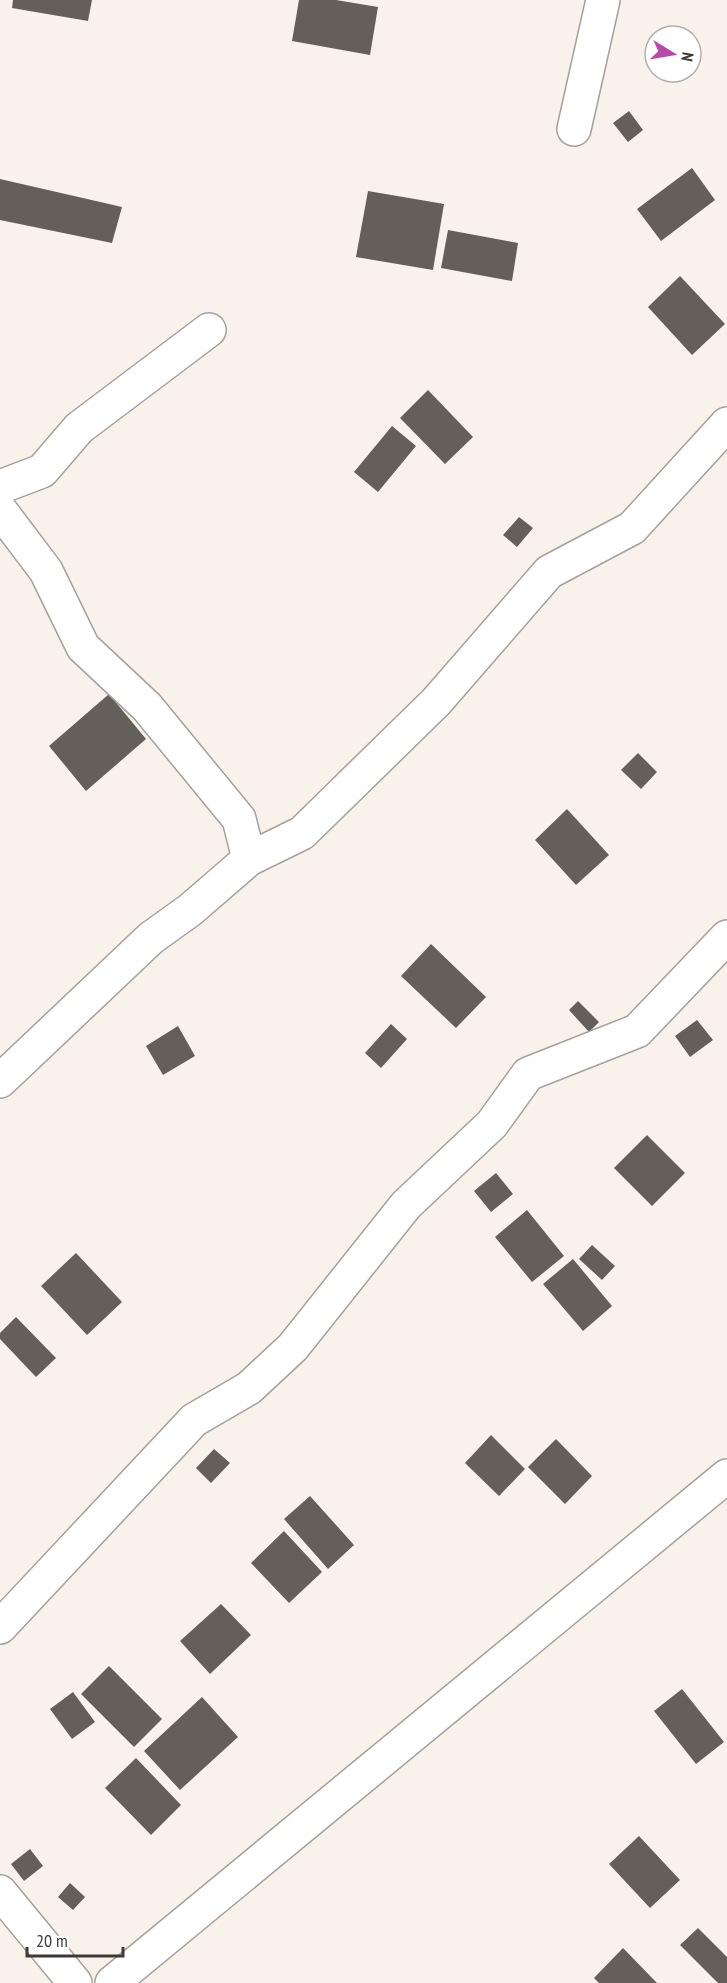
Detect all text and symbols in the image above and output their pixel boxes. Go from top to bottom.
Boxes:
north arrow [643,24,703,84]
text: N [677,51,698,63]
scale bar [27,1920,123,1958]
text: 20 m [36,1929,68,1952]

